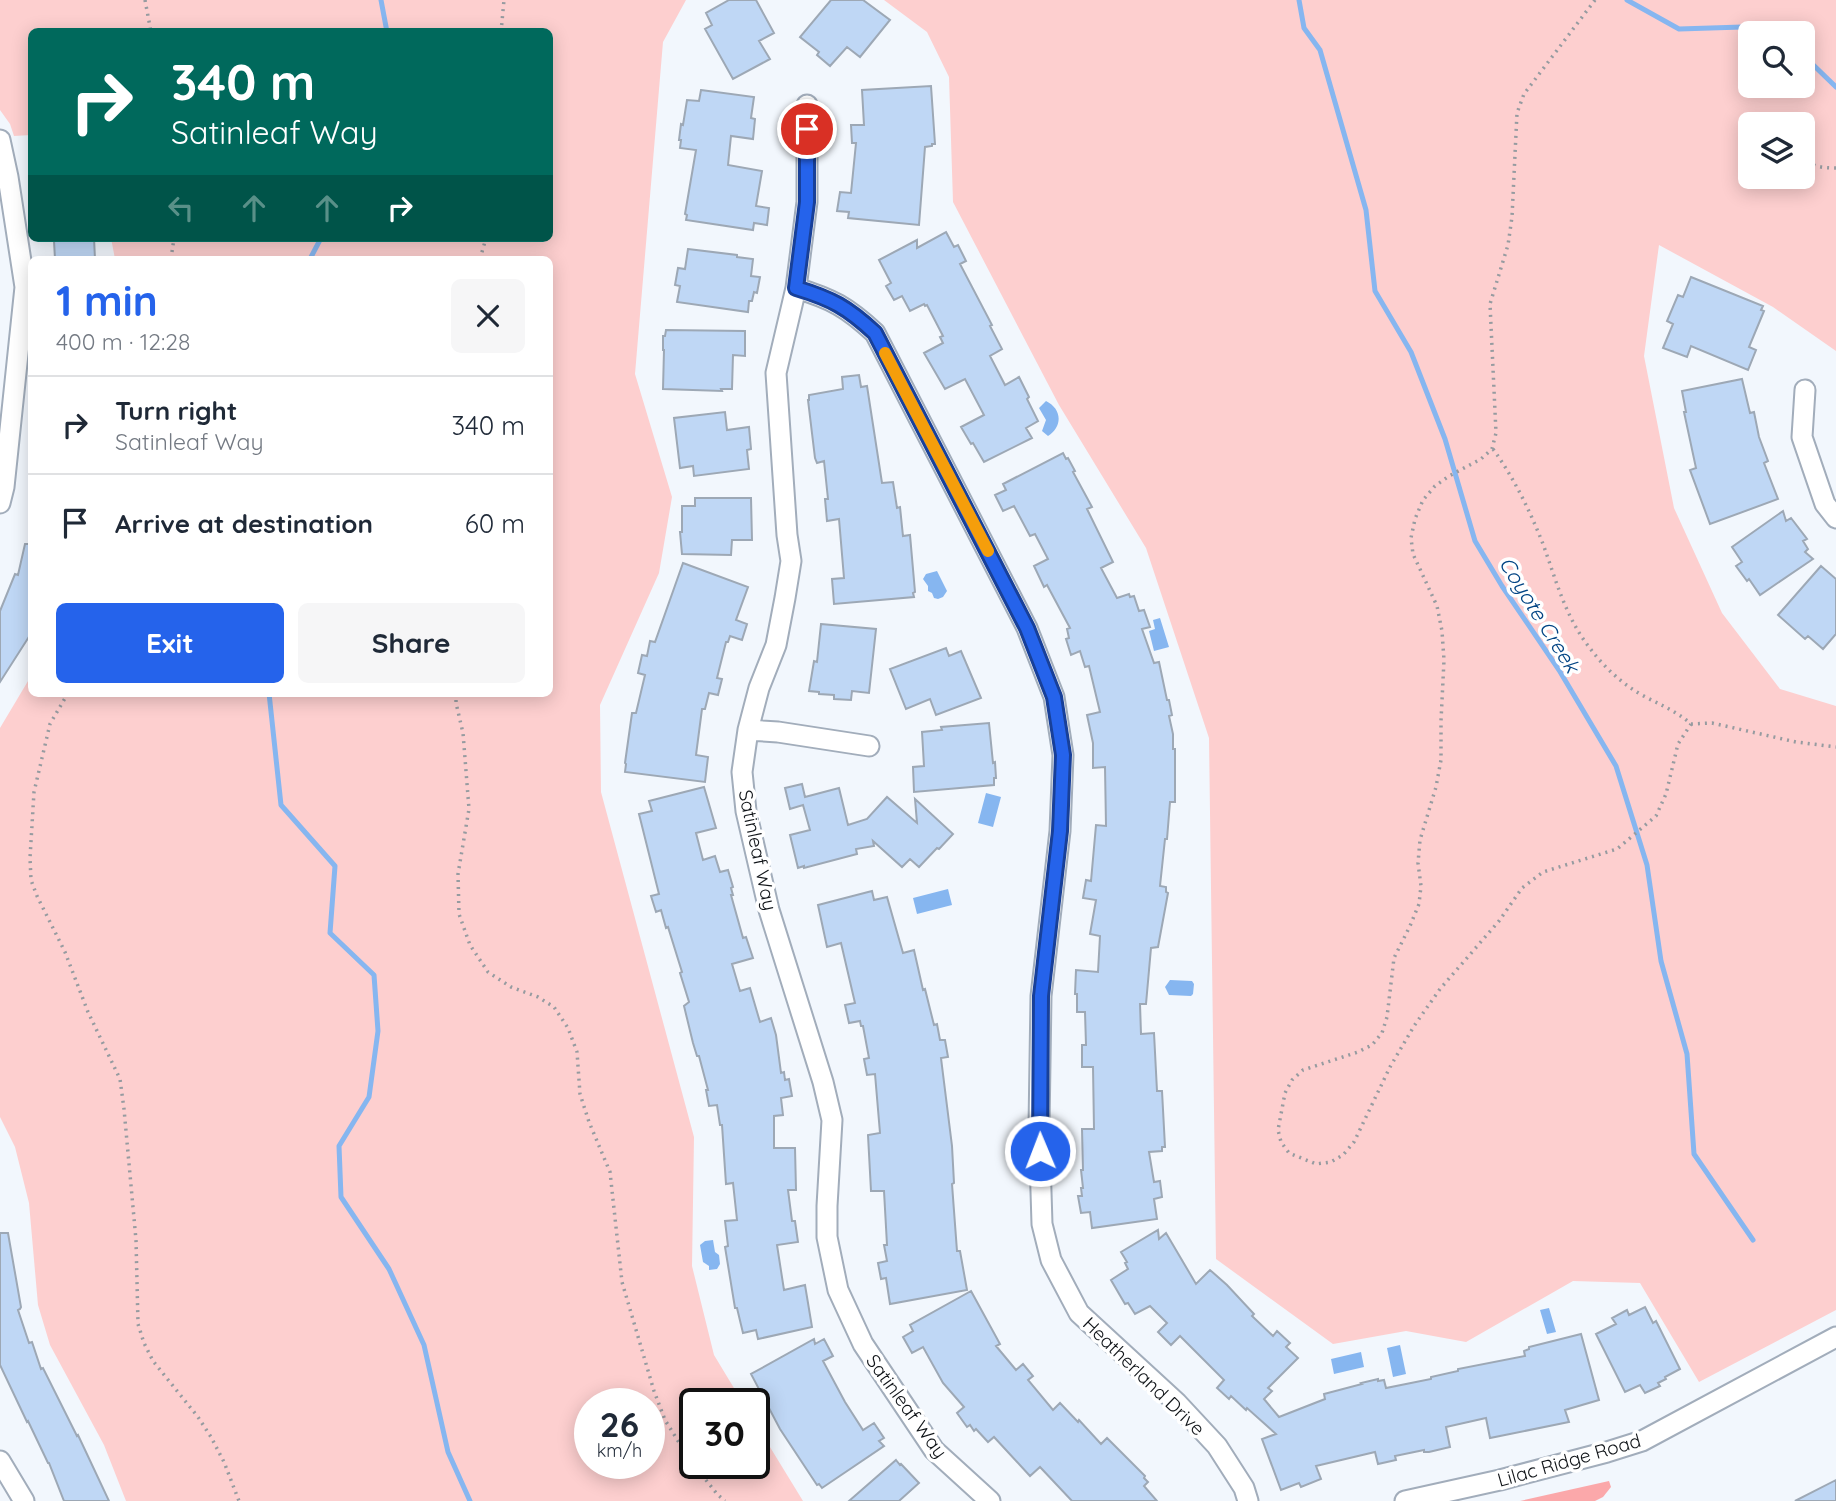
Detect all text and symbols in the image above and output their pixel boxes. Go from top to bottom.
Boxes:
map controls [1738,21,1815,189]
button: search [1738,21,1815,98]
text: 340 m [171,51,315,112]
icon: right [56,56,147,147]
pin [777,99,837,159]
icon: arrive [788,110,826,148]
text: Satinleaf Way [171,112,378,152]
button: layers [1738,112,1815,189]
icon: left [162,189,200,227]
icon: ahead [235,189,273,227]
icon: ahead [308,189,346,227]
icon: right [381,189,419,227]
text: 1 min [56,274,158,327]
button: close [451,279,525,353]
text: 400 m · 12:28 [56,327,191,356]
text: Turn right [115,394,237,427]
icon: right [56,406,94,444]
text: 340 m [451,409,525,442]
text: Satinleaf Way [115,427,264,456]
icon: arrive [56,504,94,542]
text: Arrive at destination [115,507,373,540]
text: 60 m [465,507,525,540]
water label: Coyote Creek [1494,552,1587,679]
button: Exit [56,603,284,683]
button: Share [298,603,525,683]
street label: Satinleaf Way [734,787,782,913]
position arrow [1003,1114,1077,1188]
street label: Heatherland Drive [1078,1312,1210,1440]
street label: Satinleaf Way [861,1349,953,1463]
speed limit sign: 30 [679,1388,770,1479]
text: 26 [600,1402,639,1446]
street label: Lilac Ridge Road [1495,1428,1643,1492]
text: km/h [597,1439,642,1462]

